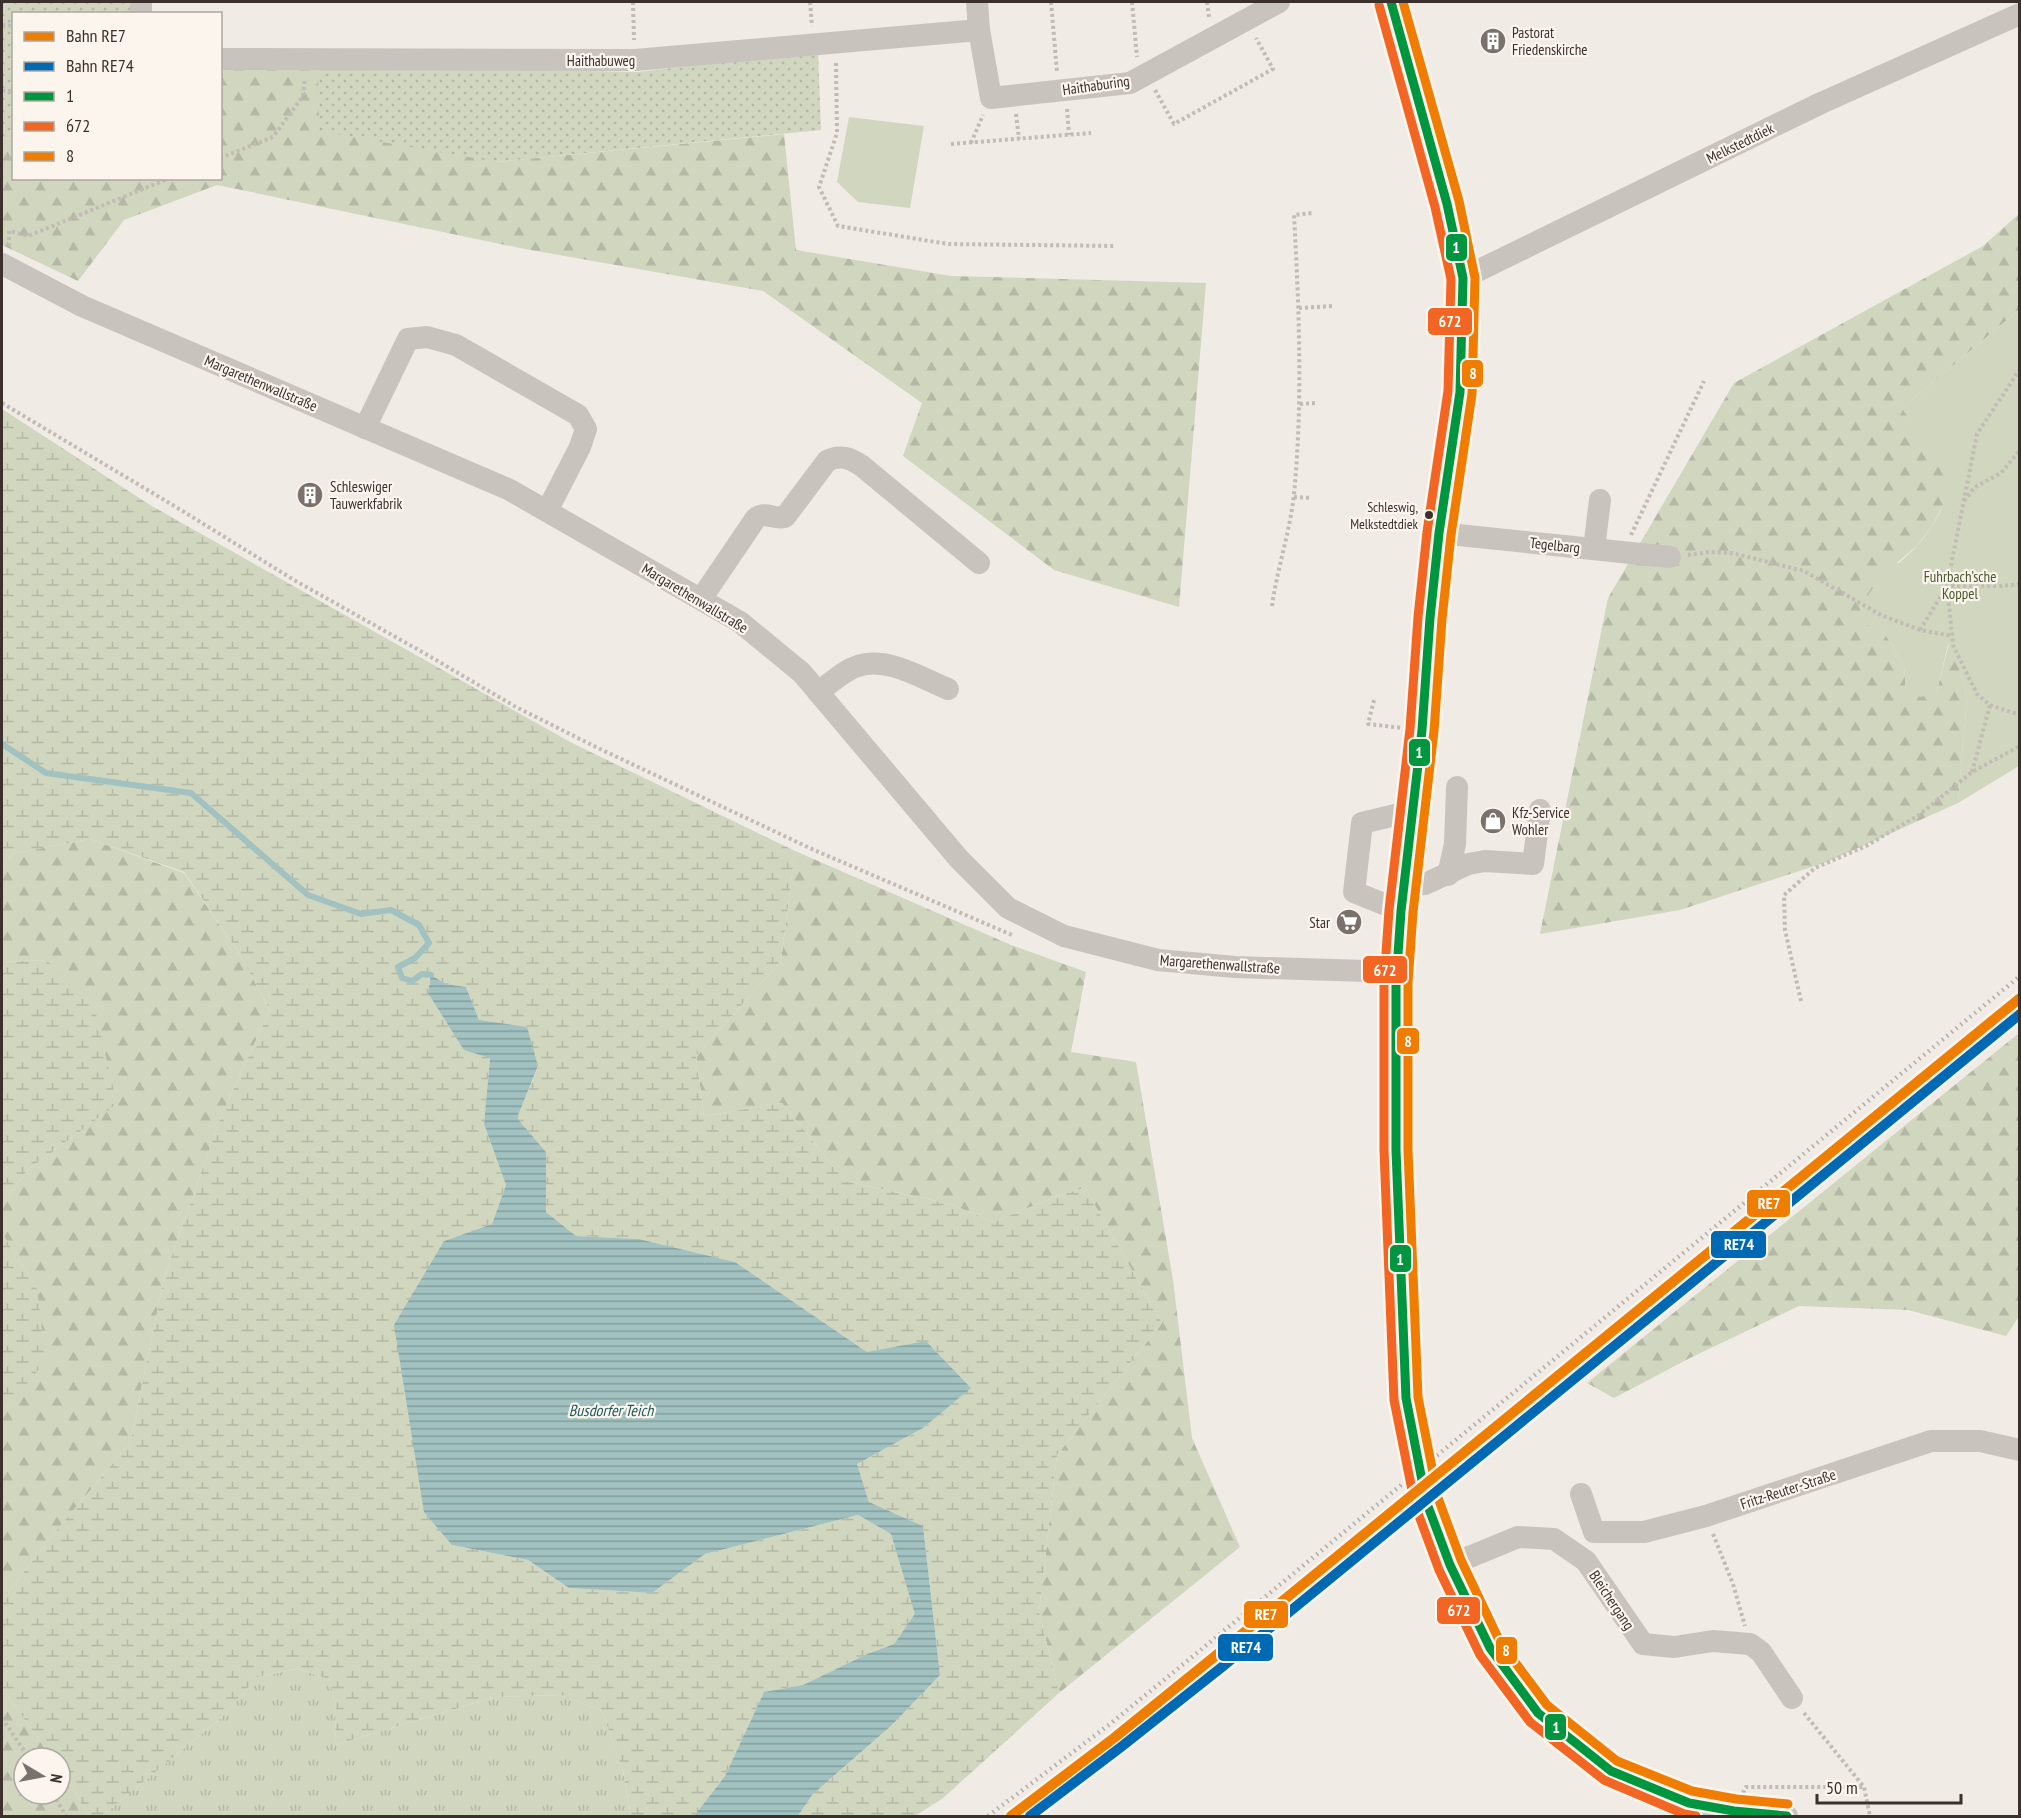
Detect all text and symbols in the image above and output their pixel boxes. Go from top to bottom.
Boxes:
legend [12,12,222,180]
place label: Pastorat Friedenskirche [1512,23,1587,59]
text: Bahn RE7 [66,24,126,47]
building icon: Pastorat Friedenskirche [1478,26,1508,56]
street label: Haithabuweg [567,51,635,70]
text: Bahn RE74 [66,54,134,77]
street label: Haithaburing [1061,71,1131,99]
text: 1 [66,84,74,107]
text: 672 [66,114,90,137]
street label: Melkstedtdiek [1703,118,1777,167]
text: 8 [66,144,74,167]
line badge: 1 [1445,233,1468,262]
text: 1 [1452,237,1460,257]
line badge: 672 [1427,307,1473,336]
text: 672 [1439,311,1461,331]
street label: Margarethenwallstraße [202,351,320,415]
line badge: 8 [1461,359,1484,388]
text: 8 [1469,363,1477,383]
place label: Schleswiger Tauwerkfabrik [330,477,403,513]
building icon: Schleswiger Tauwerkfabrik [295,480,325,510]
place label: Schleswig, Melkstedtdiek [1350,498,1419,533]
marker: Schleswig, Melkstedtdiek [1423,509,1435,521]
street label: Tegelbarg [1529,533,1581,557]
street label: Margarethenwallstraße [638,559,752,637]
park label: Fuhrbach’sche Koppel [1924,567,1996,603]
line badge: 1 [1408,738,1431,767]
text: 1 [1415,742,1423,762]
place label: Kfz-Service Wohler [1512,803,1570,839]
shop icon: Kfz-Service Wohler [1478,806,1508,836]
supermarket icon: Star [1334,907,1364,937]
place label: Star [1309,913,1331,932]
street label: Margarethenwallstraße [1159,950,1281,978]
line badge: 672 [1362,955,1408,984]
text: 672 [1374,960,1396,980]
line badge: 8 [1396,1027,1420,1055]
text: 8 [1404,1031,1412,1051]
line badge: RE7 [1746,1189,1791,1218]
text: RE7 [1758,1193,1780,1213]
line badge: RE74 [1710,1230,1767,1259]
text: RE74 [1724,1234,1754,1254]
line badge: 1 [1389,1244,1412,1273]
text: 1 [1396,1249,1404,1269]
water label: Busdorfer Teich [569,1400,654,1420]
street label: Fritz-Reuter-Straße [1738,1465,1838,1513]
street label: Bleichergang [1585,1567,1639,1633]
line badge: 672 [1436,1596,1481,1625]
line badge: RE7 [1243,1600,1289,1629]
text: 672 [1448,1600,1470,1620]
text: RE7 [1255,1604,1277,1624]
line badge: RE74 [1217,1633,1274,1662]
line badge: 8 [1495,1636,1518,1665]
text: RE74 [1231,1637,1261,1657]
text: 8 [1502,1640,1510,1660]
line badge: 1 [1544,1713,1567,1741]
text: 1 [1552,1717,1560,1737]
north arrow [12,1746,72,1806]
scale bar [1817,1767,1961,1805]
text: N [46,1773,67,1785]
text: 50 m [1826,1776,1858,1799]

